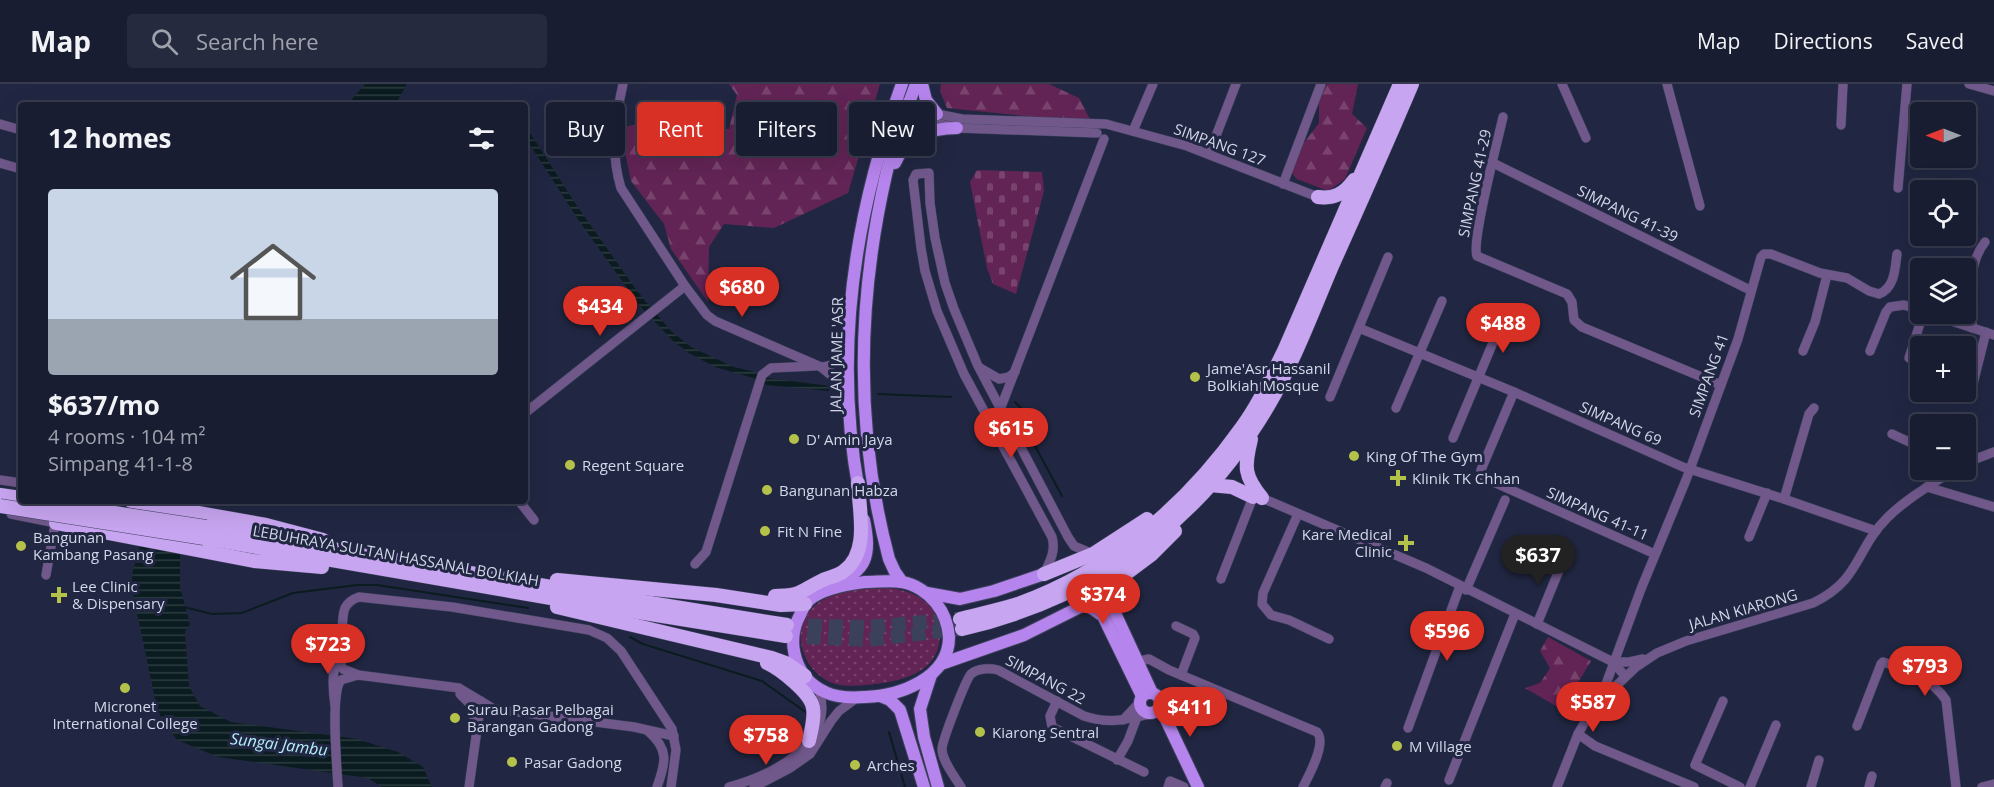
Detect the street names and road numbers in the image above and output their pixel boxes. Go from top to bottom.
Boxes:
street label: SIMPANG 127 [1171,118,1269,170]
street label: SIMPANG 41-29 [1453,127,1495,239]
street label: SIMPANG 41-39 [1574,180,1682,246]
street label: JALAN JAME 'ASR [825,296,847,415]
street label: SIMPANG 41 [1684,330,1732,420]
street label: SIMPANG 69 [1577,396,1665,450]
street label: SIMPANG 41-11 [1544,482,1652,544]
street label: LEBUHRAYA SULTAN HASSANAL BOLKIAH [251,520,541,590]
street label: JALAN KIARONG [1684,584,1800,635]
street label: SIMPANG 22 [1003,650,1089,708]

